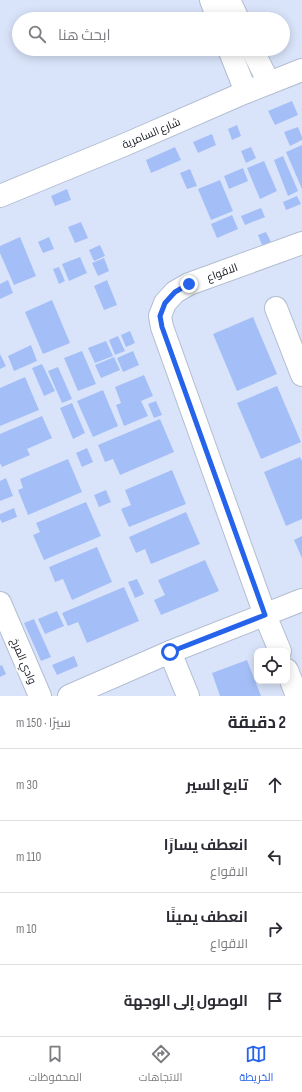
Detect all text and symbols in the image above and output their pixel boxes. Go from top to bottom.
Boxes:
search box [12,12,290,56]
icon: search [26,23,48,45]
text: ابحث هنا [58,26,111,45]
street label: شارع السامرية [120,115,183,153]
street label: الاقواع [205,261,240,285]
route end [180,275,198,293]
street label: وادي المرخ [6,636,39,687]
route start [161,643,179,661]
map controls [254,648,290,684]
button: locate [254,648,290,684]
text: 2 دقيقة [228,713,286,733]
text: سيرًا · 150 m [16,715,71,731]
icon: ahead [264,774,286,796]
text: تابع السير [186,776,248,795]
text: 30 m [16,777,38,793]
text: انعطف يسارًا [164,836,248,855]
icon: left [264,846,286,868]
text: 110 m [16,849,41,865]
text: الاقواع [210,864,248,880]
text: انعطف يمينًا [166,908,248,927]
icon: right [264,918,286,940]
text: 10 m [16,921,37,937]
text: الاقواع [210,936,248,952]
icon: arrive [264,990,286,1012]
text: الوصول إلى الوجهة [124,992,248,1011]
tab: المحفوظات [28,1043,82,1087]
tab: الاتجاهات [139,1043,182,1087]
tab: الخريطة [239,1043,274,1087]

